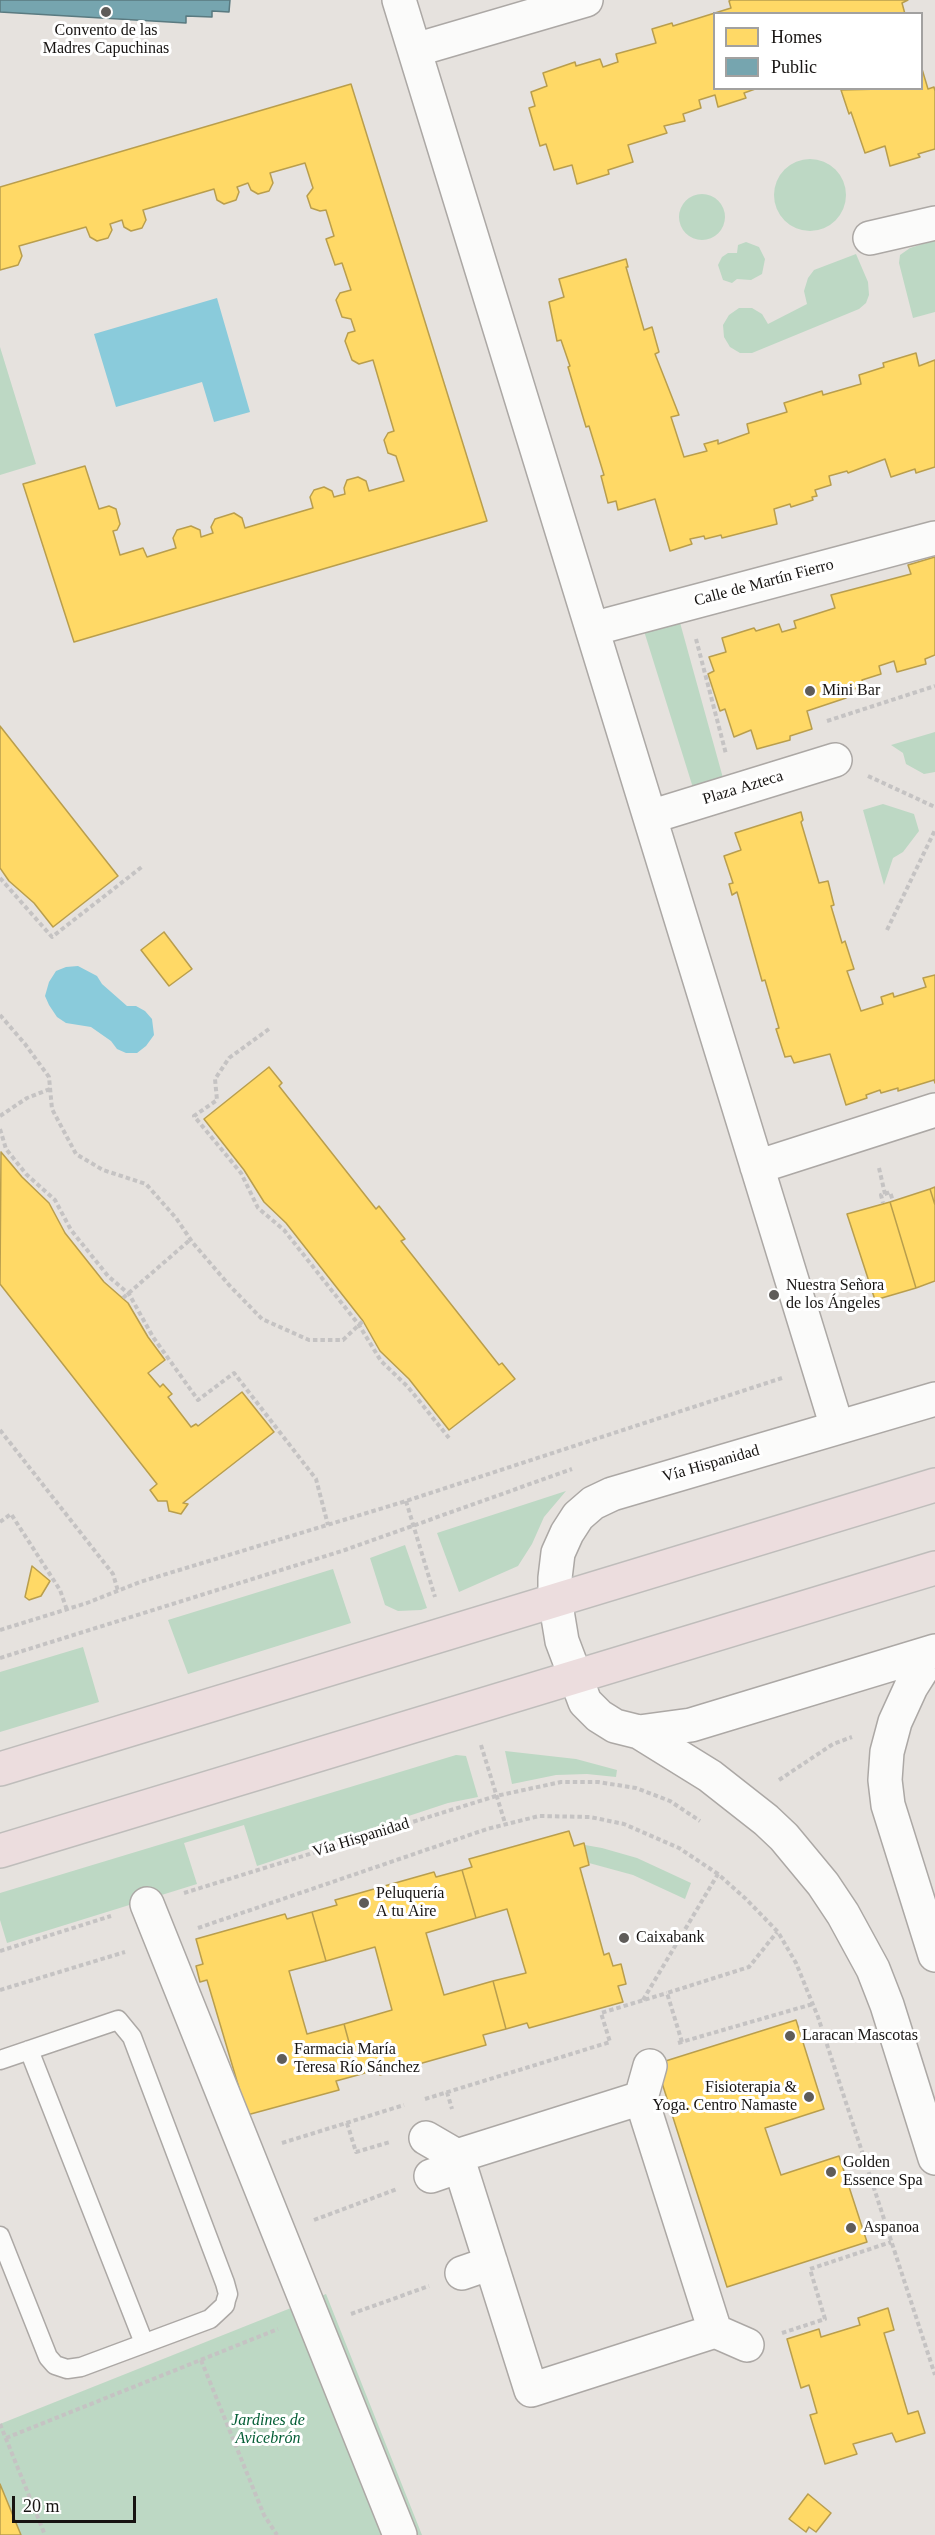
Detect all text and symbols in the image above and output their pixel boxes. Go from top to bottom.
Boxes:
marker: Convento de las Madres Capuchinas [99,5,113,19]
legend [713,12,923,90]
place label: Convento de las Madres Capuchinas [43,21,169,59]
text: Homes [771,27,822,47]
text: Public [771,57,817,77]
street label: Calle de Martín Fierro [692,555,836,611]
place label: Mini Bar [822,681,880,701]
marker: Mini Bar [803,684,817,698]
street label: Plaza Azteca [700,767,786,809]
place label: Nuestra Señora de los Ángeles [786,1276,884,1314]
marker: Nuestra Señora de los Ángeles [767,1288,781,1302]
street label: Vía Hispanidad [660,1441,762,1487]
street label: Vía Hispanidad [310,1814,412,1862]
place label: Peluquería A tu Aire [376,1884,444,1922]
marker: Peluquería A tu Aire [357,1896,371,1910]
place label: Caixabank [636,1928,704,1948]
marker: Caixabank [617,1931,631,1945]
place label: Laracan Mascotas [802,2026,918,2046]
marker: Laracan Mascotas [783,2029,797,2043]
place label: Farmacia María Teresa Río Sánchez [294,2040,420,2078]
marker: Farmacia María Teresa Río Sánchez [275,2052,289,2066]
place label: Fisioterapia & Yoga. Centro Namaste [652,2078,797,2116]
marker: Fisioterapia & Yoga. Centro Namaste [802,2090,816,2104]
place label: Golden Essence Spa [843,2153,923,2191]
marker: Golden Essence Spa [824,2165,838,2179]
place label: Aspanoa [863,2218,919,2238]
marker: Aspanoa [844,2221,858,2235]
park label: Jardines de Avicebrón [231,2411,305,2449]
scale bar [15,2484,140,2522]
text: 20 m [23,2496,60,2516]

